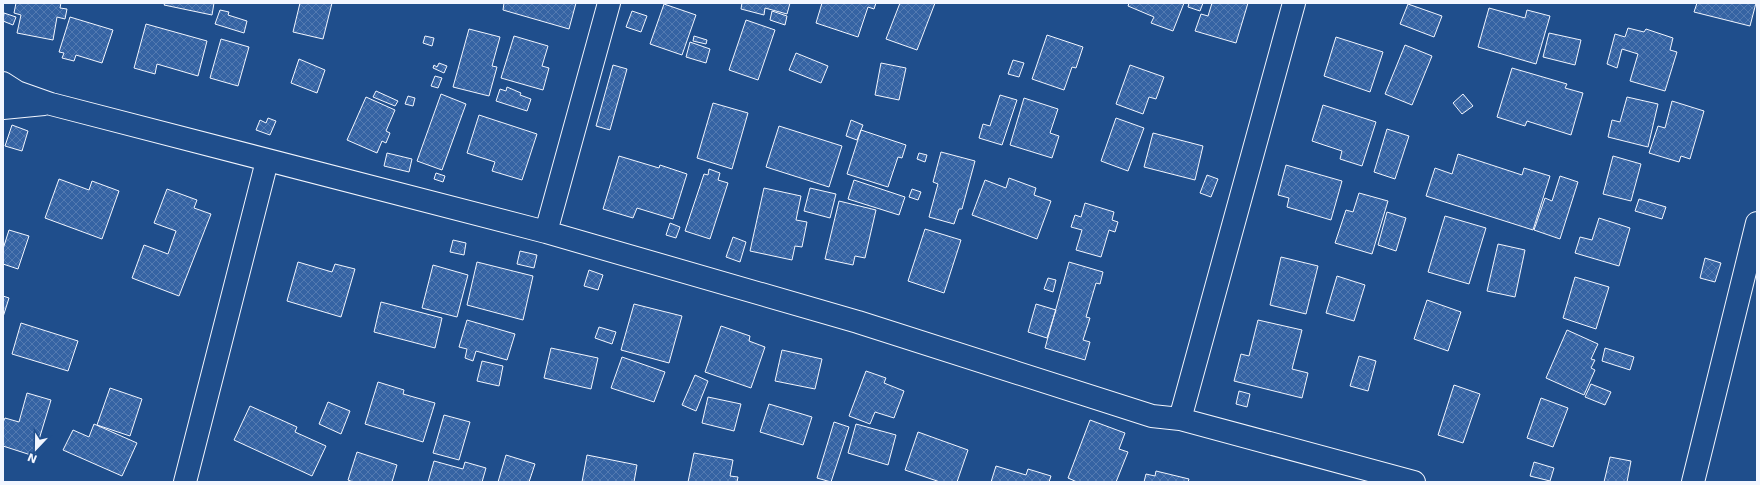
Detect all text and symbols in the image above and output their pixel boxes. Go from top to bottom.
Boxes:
north arrow [16,429,56,469]
text: N [26,450,39,466]

